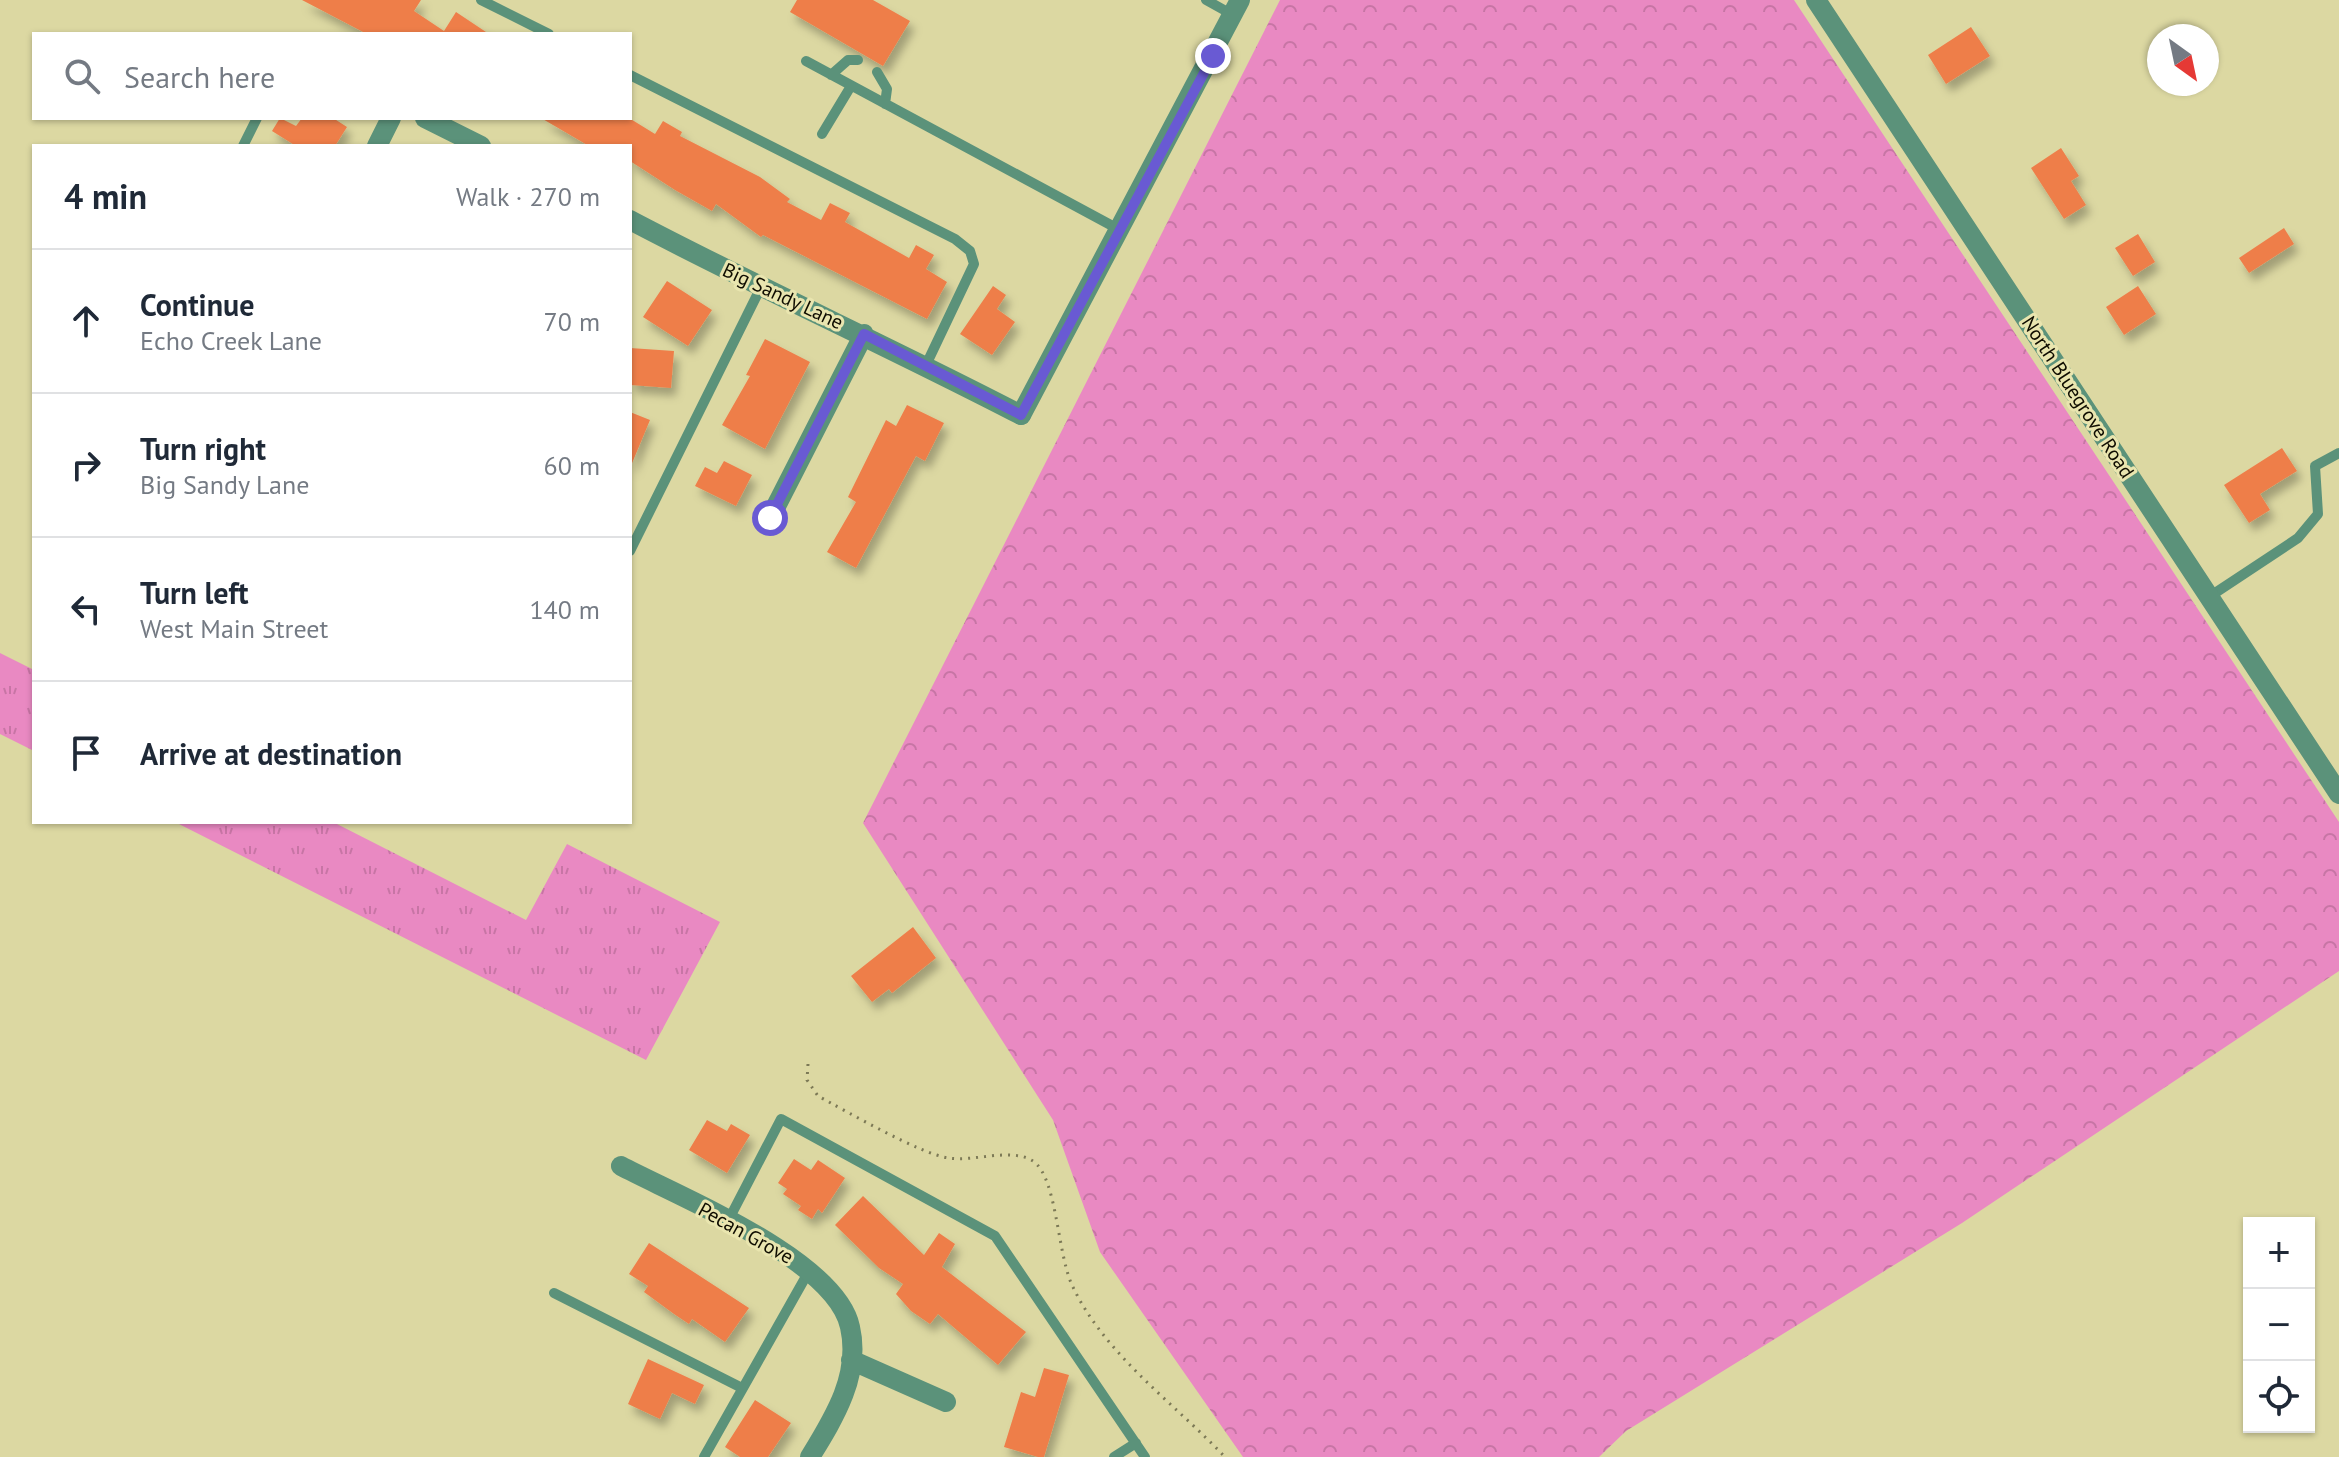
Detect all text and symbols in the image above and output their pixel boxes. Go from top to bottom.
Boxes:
north arrow [2147,24,2219,96]
search box [32,32,632,120]
route end [1195,38,1231,74]
icon: search [60,54,104,98]
text: Search here [124,57,275,96]
text: 4 min [64,174,147,218]
text: Walk · 270 m [456,180,600,213]
street label: Big Sandy Lane [718,257,848,335]
text: Continue [140,285,254,324]
icon: ahead [64,299,108,343]
text: 70 m [544,305,600,338]
street label: North Bluegrove Road [2016,311,2140,483]
text: Echo Creek Lane [140,324,322,357]
text: Turn right [140,429,266,468]
icon: right [64,443,108,487]
text: 60 m [544,449,600,482]
text: Big Sandy Lane [140,468,309,501]
route start [752,500,788,536]
text: Turn left [140,573,248,612]
icon: left [64,587,108,631]
text: 140 m [529,593,600,626]
text: West Main Street [140,612,328,645]
icon: arrive [64,731,108,775]
text: Arrive at destination [140,734,402,773]
street label: Pecan Grove [694,1196,798,1270]
map controls [2243,1217,2315,1433]
button: + [2243,1217,2315,1289]
button: − [2243,1289,2315,1361]
button: locate [2243,1361,2315,1433]

